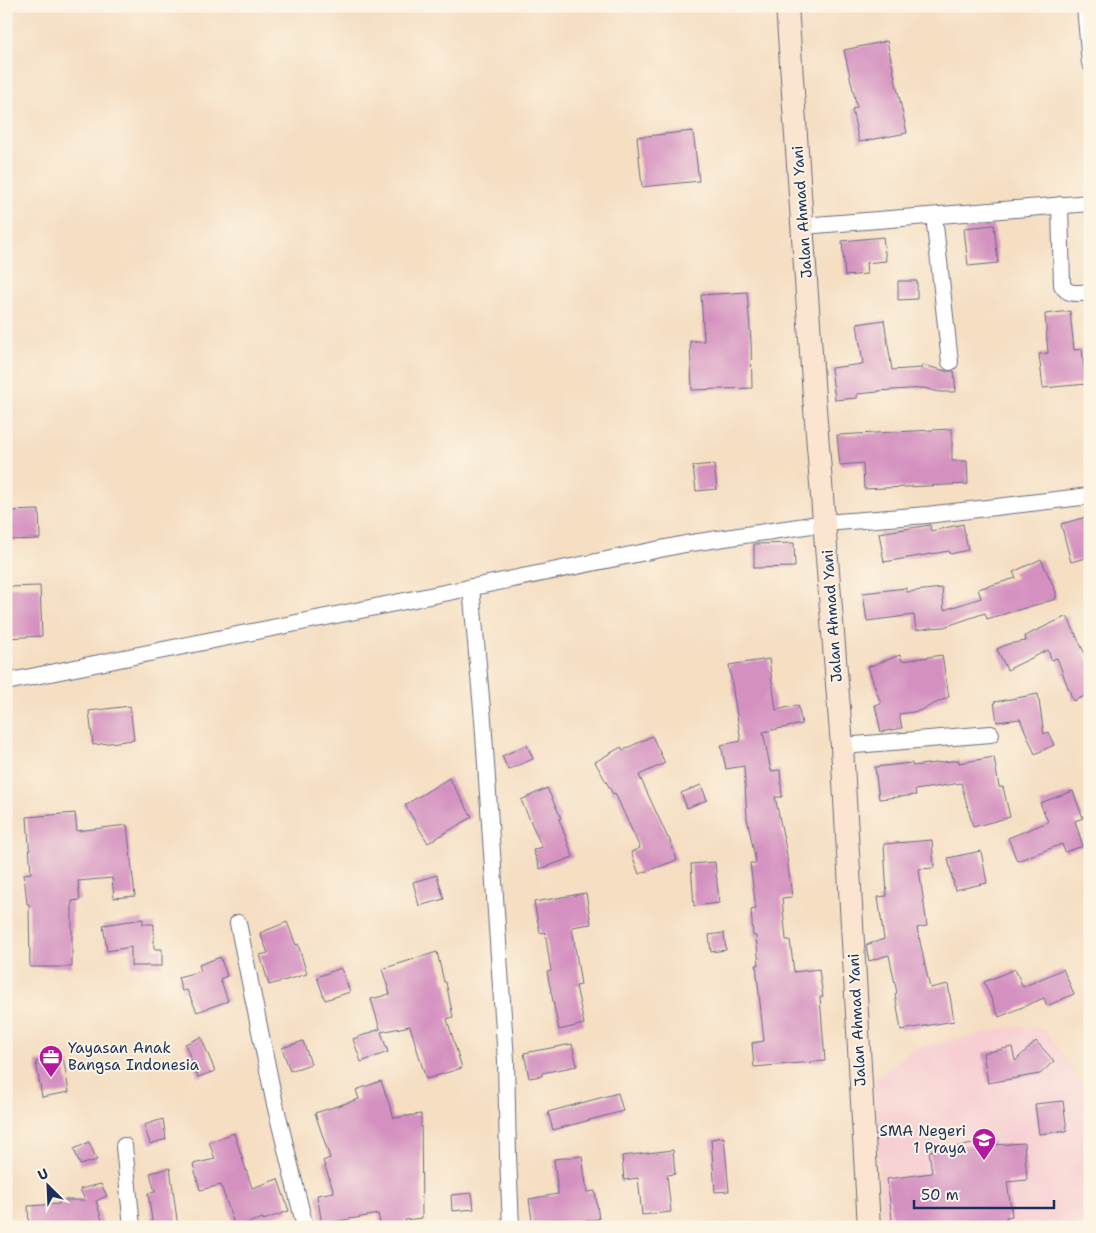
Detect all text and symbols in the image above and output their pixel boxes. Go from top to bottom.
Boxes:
street label: Jalan Ahmad Yani [787,145,817,279]
street label: Jalan Ahmad Yani [817,549,847,683]
street label: Jalan Ahmad Yani [844,953,870,1087]
place label: Yayasan Anak Bangsa Indonesia [68,1038,200,1075]
office icon: Yayasan Anak Bangsa Indonesia [38,1044,64,1078]
place label: SMA Negeri 1 Praya [880,1121,967,1158]
school or university icon: SMA Negeri 1 Praya [971,1127,997,1161]
north arrow [22,1160,72,1210]
text: U [35,1164,51,1184]
scale bar [914,1178,1054,1210]
text: 50 m [921,1185,959,1205]

